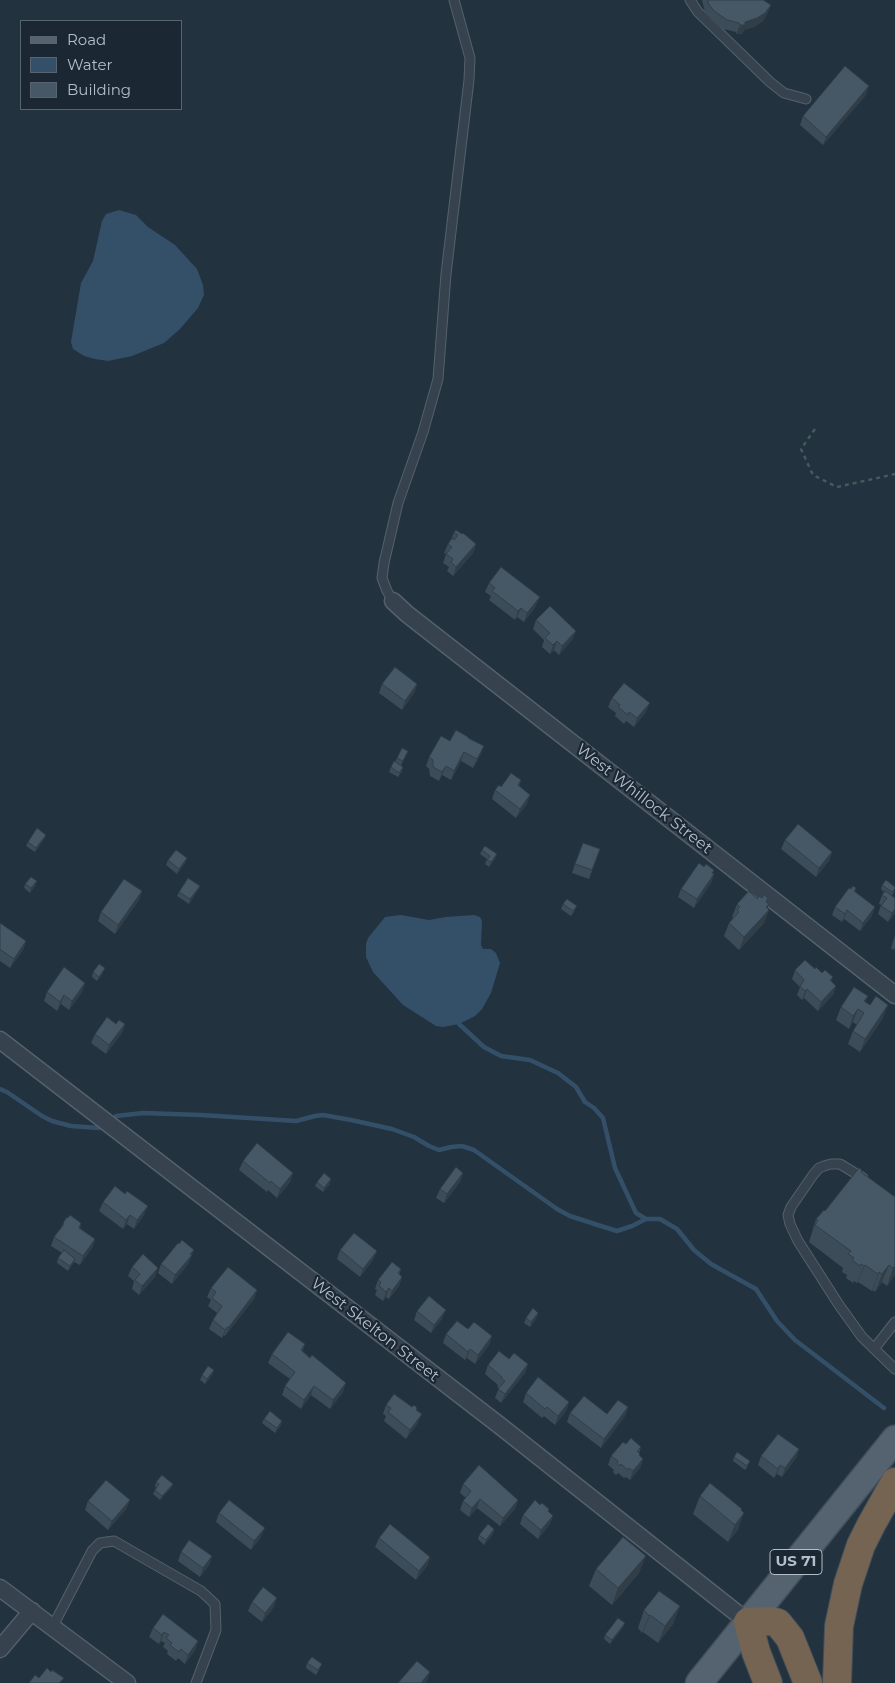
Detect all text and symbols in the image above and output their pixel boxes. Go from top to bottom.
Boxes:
legend [20,20,182,110]
text: Road [67,30,106,49]
text: Water [67,55,113,74]
text: Building [67,80,131,99]
street label: West Whillock Street [572,740,716,858]
street label: West Skelton Street [307,1274,443,1386]
road number: US 71 [770,1550,822,1574]

